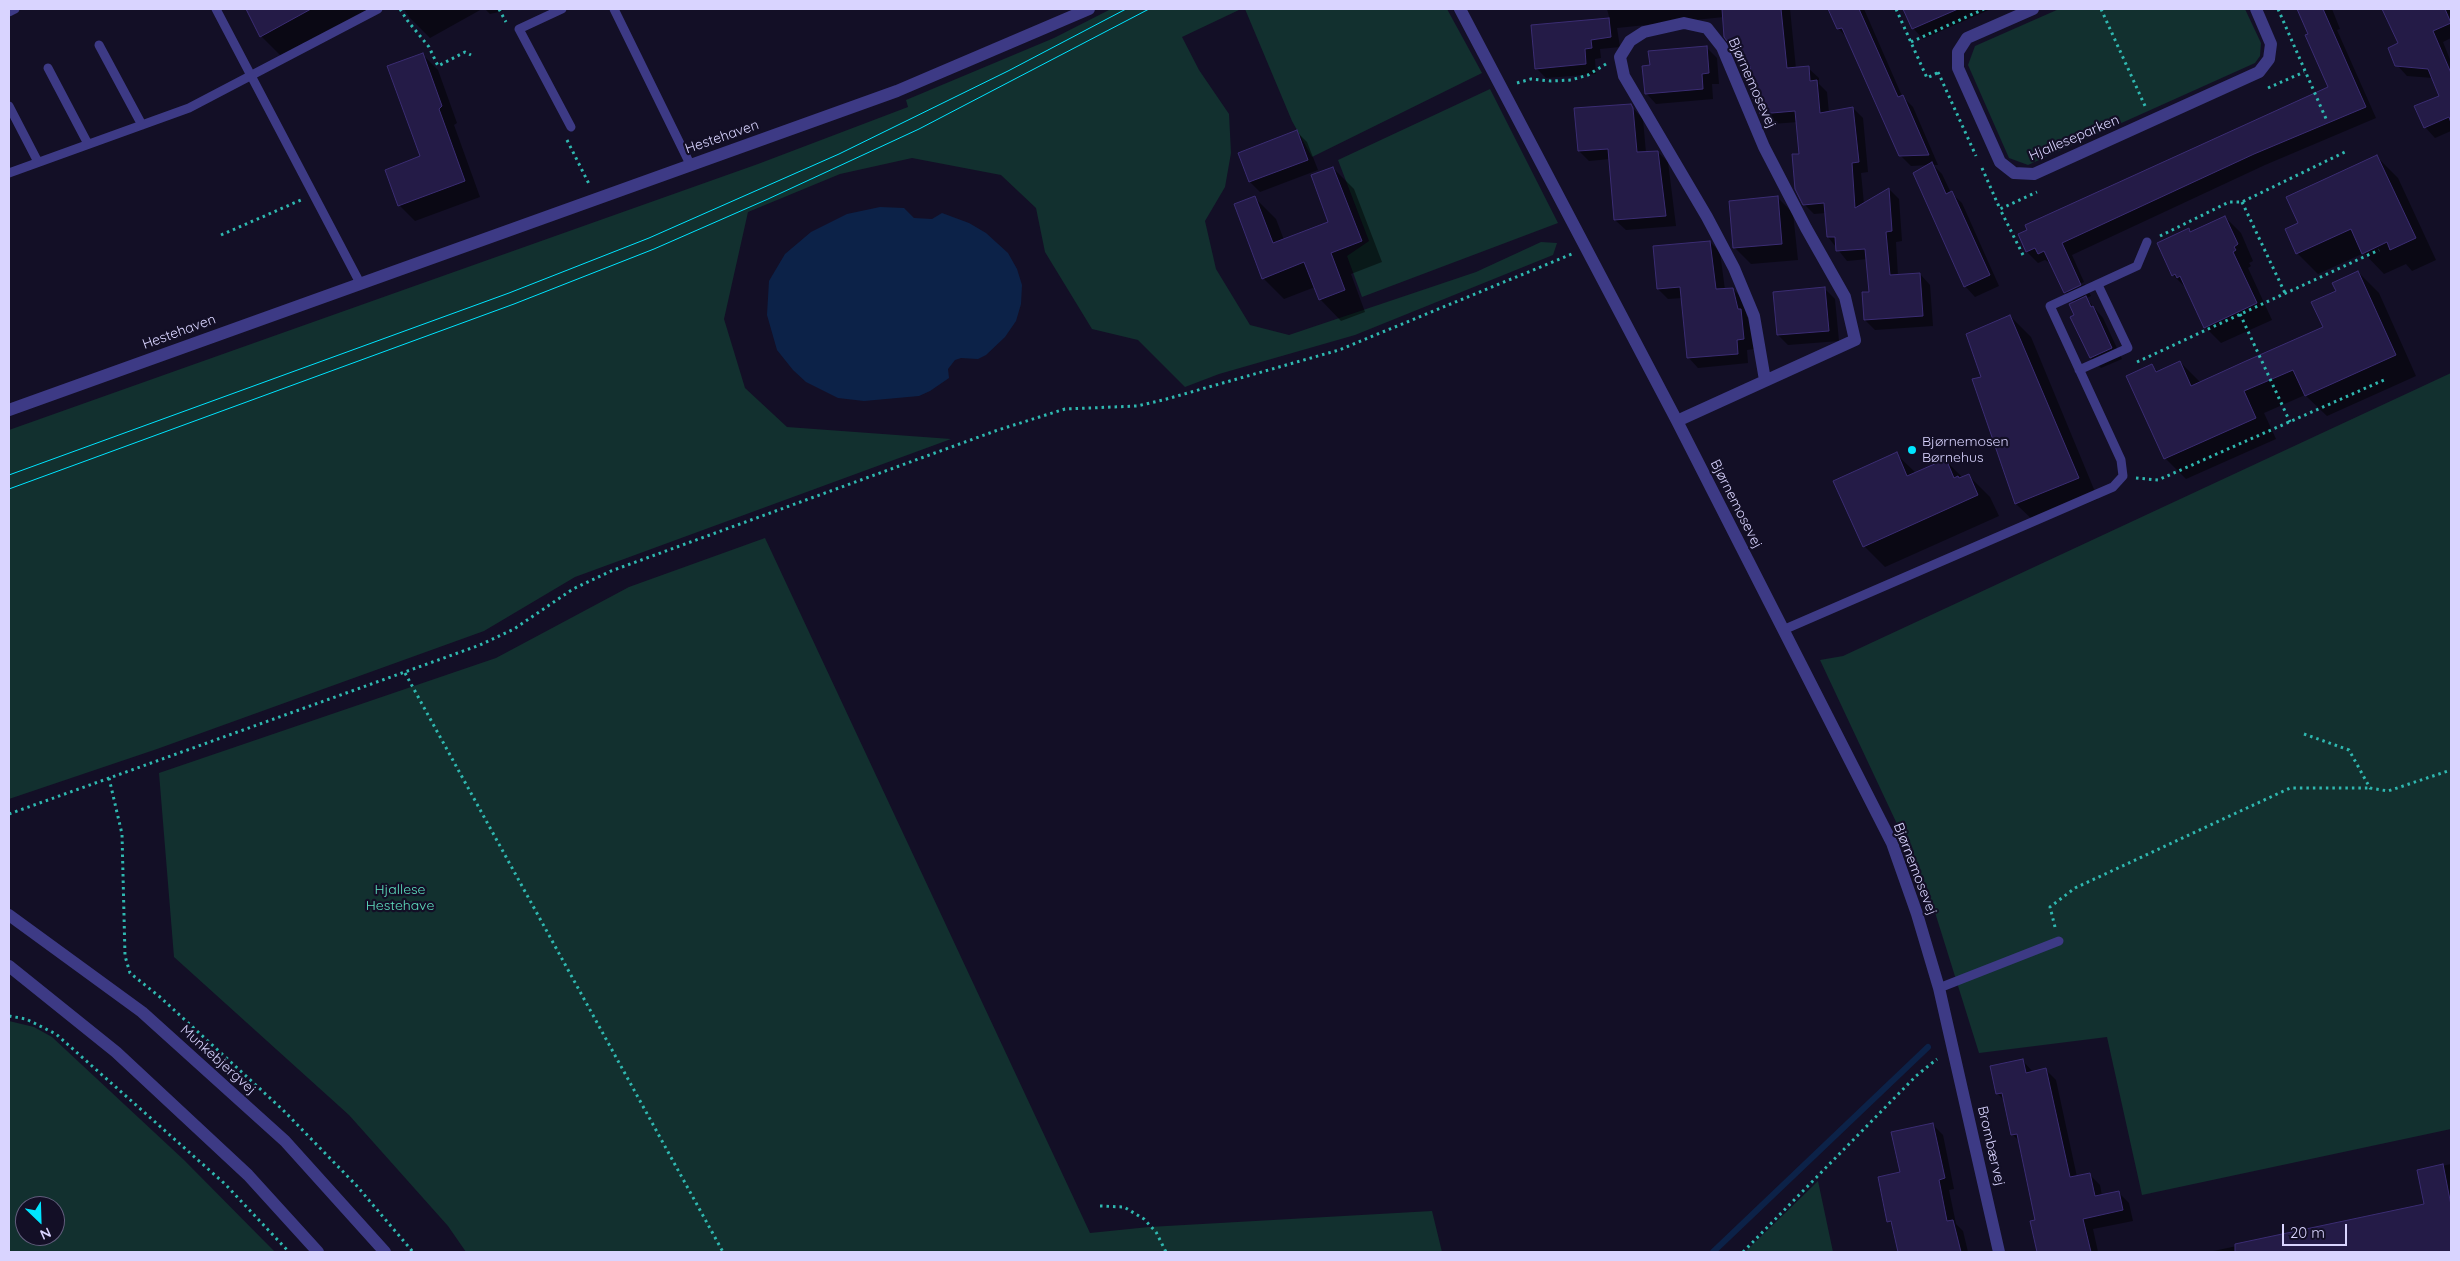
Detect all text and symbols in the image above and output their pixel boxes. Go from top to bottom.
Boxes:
street label: Bjørnemosevej [1725,35,1779,131]
street label: Hjalleseparken [2026,111,2122,165]
street label: Hestehaven [683,117,761,157]
street label: Hestehaven [140,311,218,353]
place label: Bjørnemosen Børnehus [1922,434,2009,467]
marker: Bjørnemosen Børnehus [1906,444,1918,456]
street label: Bjørnemosevej [1706,457,1766,551]
street label: Bjørnemosevej [1890,821,1940,917]
park label: Hjallese Hestehave [366,882,434,914]
street label: Munkebjergvej [177,1022,259,1098]
street label: Brombærvej [1974,1104,2008,1188]
north arrow [15,1196,65,1246]
scale bar [2285,1214,2350,1246]
text: N [37,1223,54,1244]
text: 20 m [2290,1223,2325,1242]

